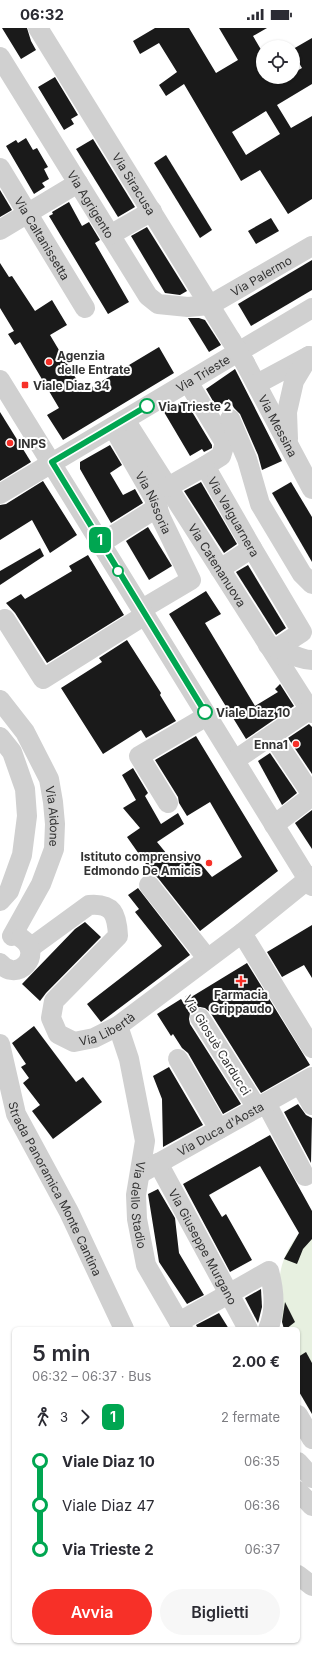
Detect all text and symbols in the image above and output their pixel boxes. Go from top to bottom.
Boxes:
text: 06:32 [20,5,64,24]
map controls [256,40,300,84]
button: locate [256,40,300,84]
street label: Via Siracusa [109,150,159,217]
street label: Via Agrigento [64,167,118,241]
street label: Via Caltanissetta [12,194,74,282]
street label: Via Palermo [228,252,294,299]
place label: Agenzia delle Entrate [57,348,130,377]
street label: Via Trieste [173,351,232,395]
marker: Agenzia delle Entrate [44,357,54,367]
place label: Viale Diaz 34 [33,378,110,393]
marker: Viale Diaz 34 [20,380,30,390]
street label: Via Messina [256,392,301,459]
marker: Via Trieste 2 [139,398,155,414]
place label: Via Trieste 2 [158,399,231,414]
place label: INPS [18,436,46,451]
marker: INPS [5,438,15,448]
street label: Via Nissoria [133,468,175,536]
street label: Via Valguarnera [205,474,263,559]
street label: Via Catenanuova [185,520,250,610]
line badge: 1 [87,527,113,553]
text: 1 [97,531,103,548]
unlabelled marker [112,565,124,577]
marker: Viale Diaz 10 [197,704,213,720]
place label: Viale Diaz 10 [216,705,290,720]
place label: Enna1 [254,737,288,752]
marker: Enna1 [291,739,301,749]
street label: Via Aidone [43,785,63,847]
place label: Istituto comprensivo Edmondo De Amicis [80,849,201,878]
marker: Istituto comprensivo Edmondo De Amicis [204,858,214,868]
marker: Farmacia Grippaudo [236,976,246,986]
place label: Farmacia Grippaudo [210,987,272,1016]
street label: Via Giosuè Carducci [180,992,254,1098]
street label: Via Libertà [78,1009,138,1048]
street label: Via Duca d'Aosta [174,1098,266,1159]
street label: Strada Panoramica Monte Cantina [6,1100,105,1278]
street label: Via dello Stadio [128,1160,150,1250]
street label: Via Giuseppe Murgano [166,1186,241,1307]
text: 5 min [32,1340,90,1366]
text: 2.00 € [232,1352,280,1371]
text: 06:32 – 06:37 · Bus [32,1368,151,1384]
icon: walk [32,1406,54,1428]
icon: forward [74,1406,96,1428]
text: 1 [110,1408,116,1425]
text: 3 [60,1409,68,1425]
text: 2 fermate [221,1409,280,1425]
text: Viale Diaz 10 [62,1452,155,1471]
text: 06:35 [244,1453,280,1469]
text: Viale Diaz 47 [62,1496,155,1515]
text: 06:36 [244,1497,280,1513]
text: Via Trieste 2 [62,1540,154,1559]
text: 06:37 [245,1541,280,1557]
button: Avvia [32,1589,152,1635]
button: Biglietti [160,1589,280,1635]

